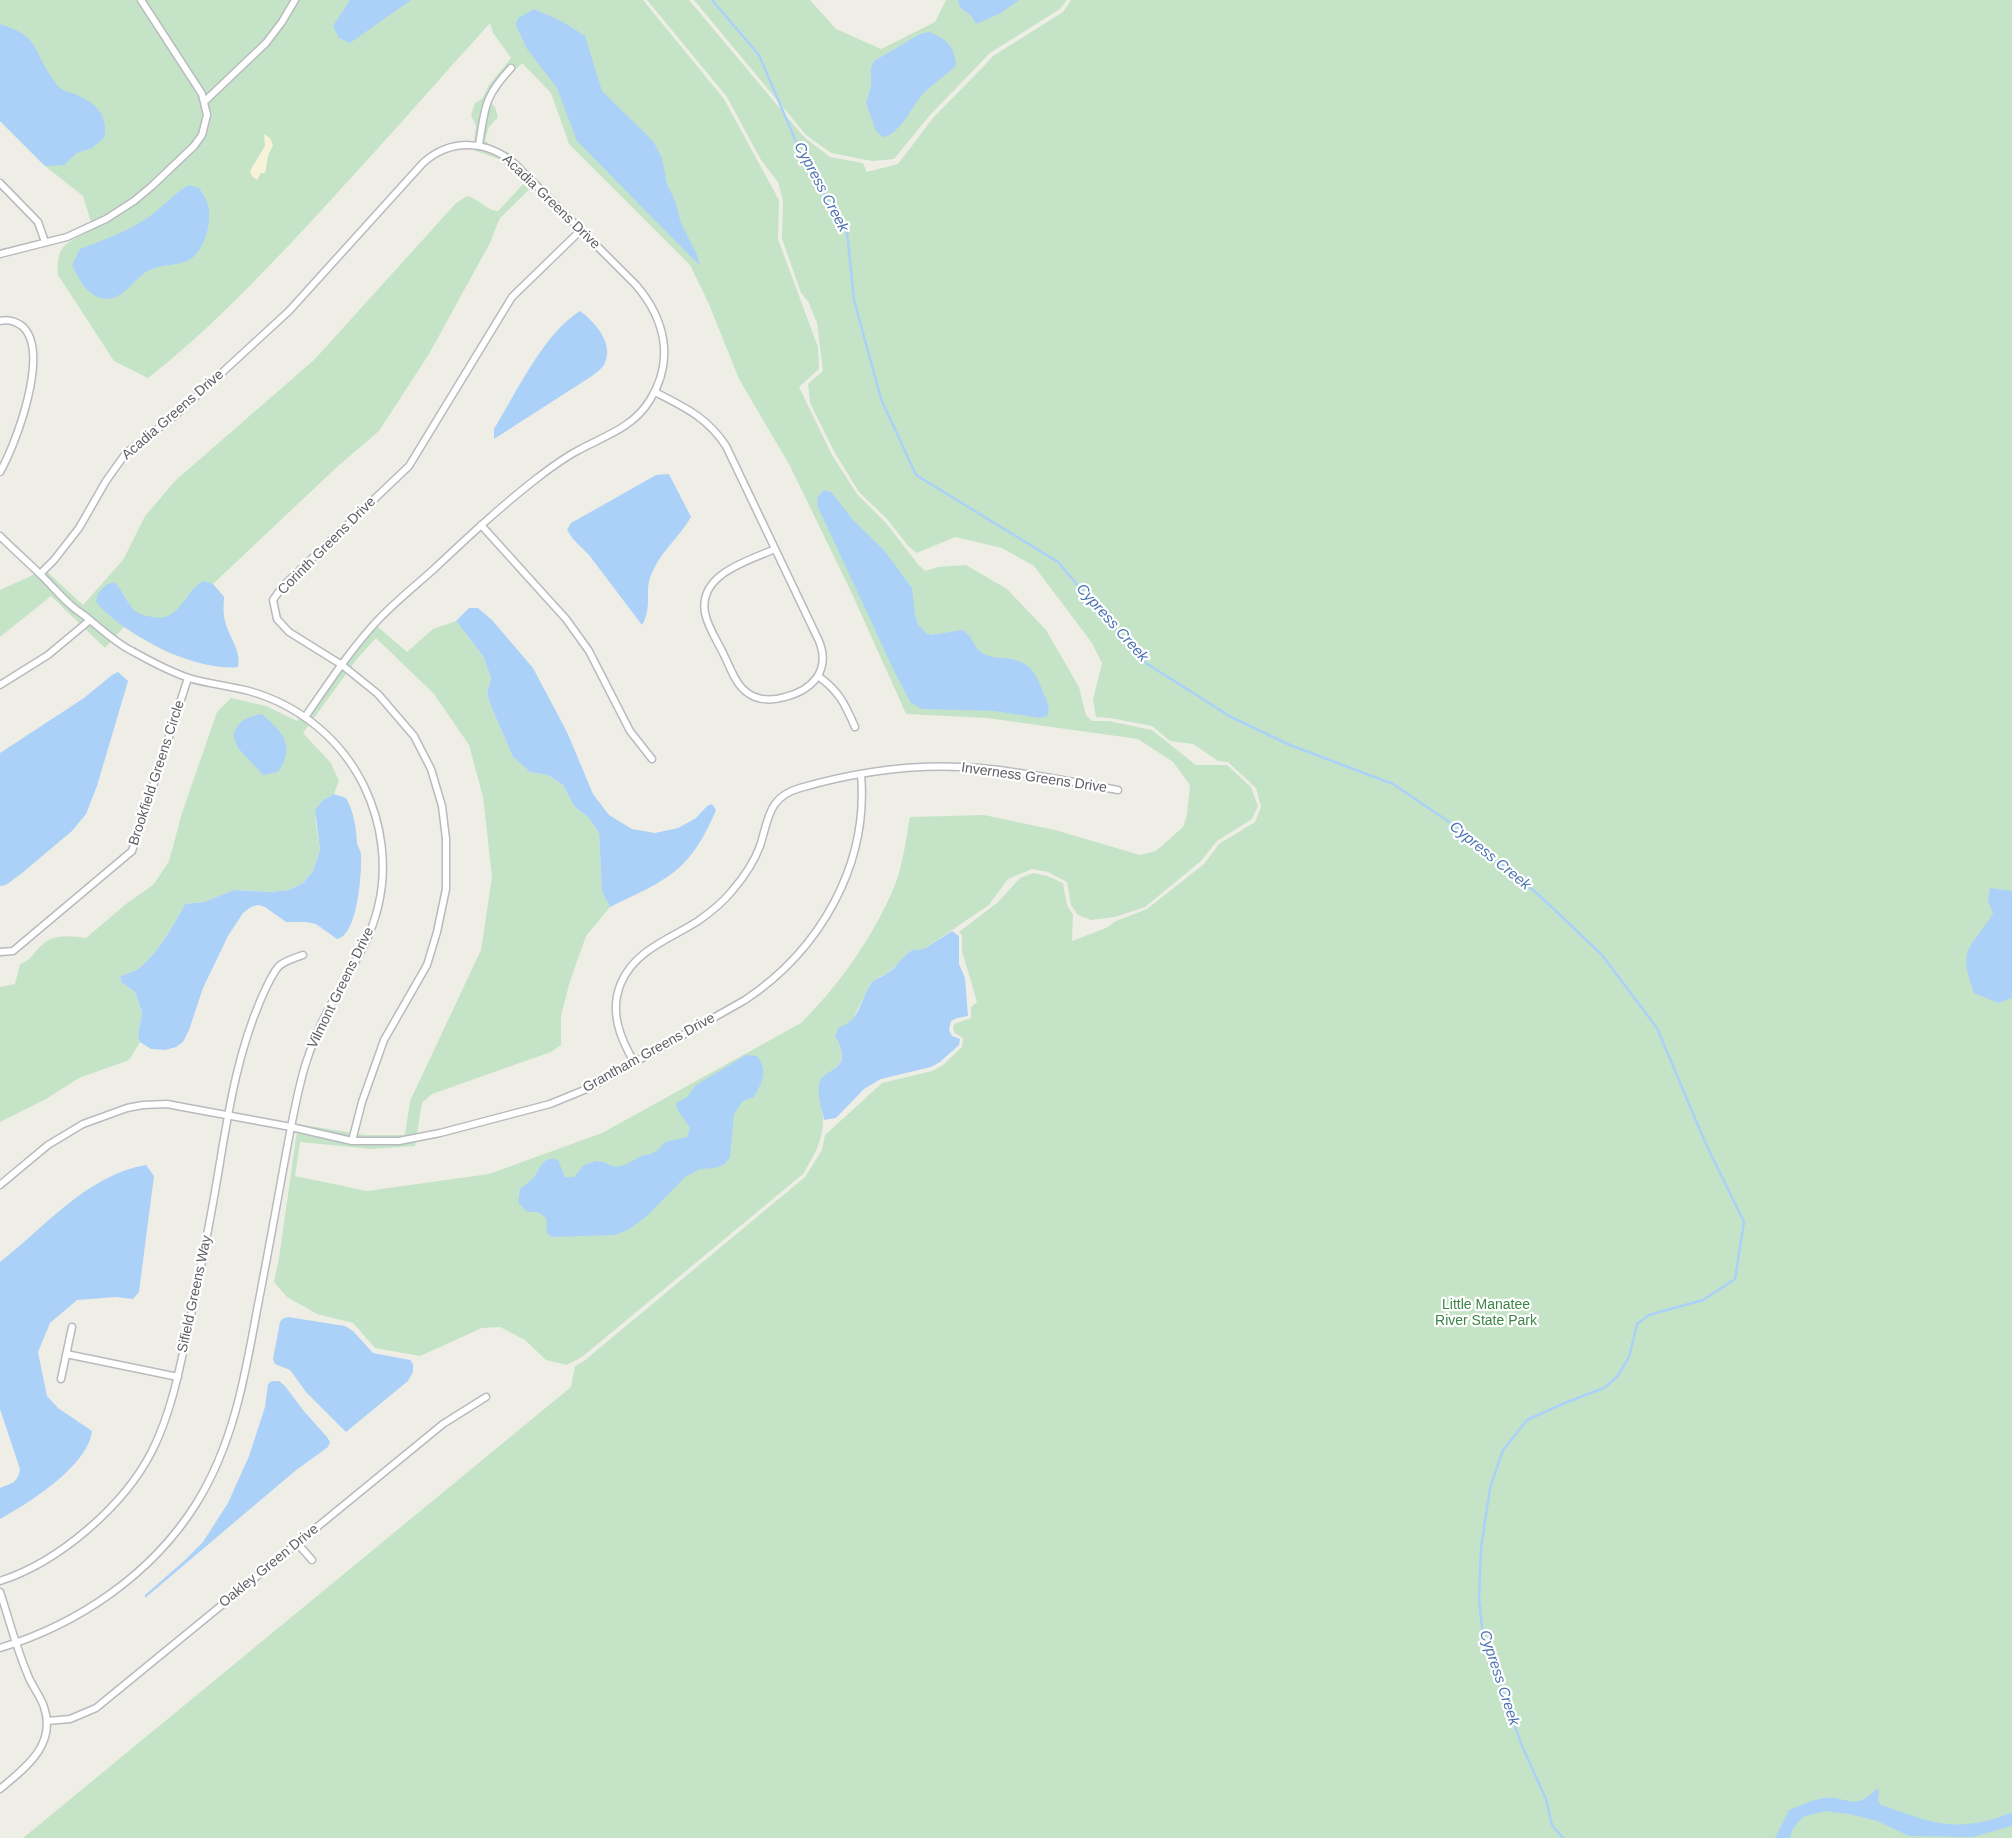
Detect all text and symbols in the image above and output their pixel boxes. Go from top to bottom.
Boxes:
water label: Cypress Creek [790,139,852,235]
street label: Acadia Greens Drive [499,151,603,253]
street label: Acadia Greens Drive [119,366,227,464]
street label: Corinth Greens Drive [275,494,379,598]
water label: Cypress Creek [1072,580,1152,666]
street label: Brookfield Greens Circle [126,698,188,848]
street label: Inverness Greens Drive [960,759,1108,797]
water label: Cypress Creek [1446,818,1534,894]
street label: Vilmont Greens Drive [304,925,378,1051]
street label: Grantham Greens Drive [580,1010,718,1096]
street label: Sifield Greens Way [174,1234,216,1354]
park label: Little Manatee River State Park [1435,1297,1537,1330]
street label: Oakley Green Drive [216,1521,322,1611]
water label: Cypress Creek [1475,1628,1523,1728]

